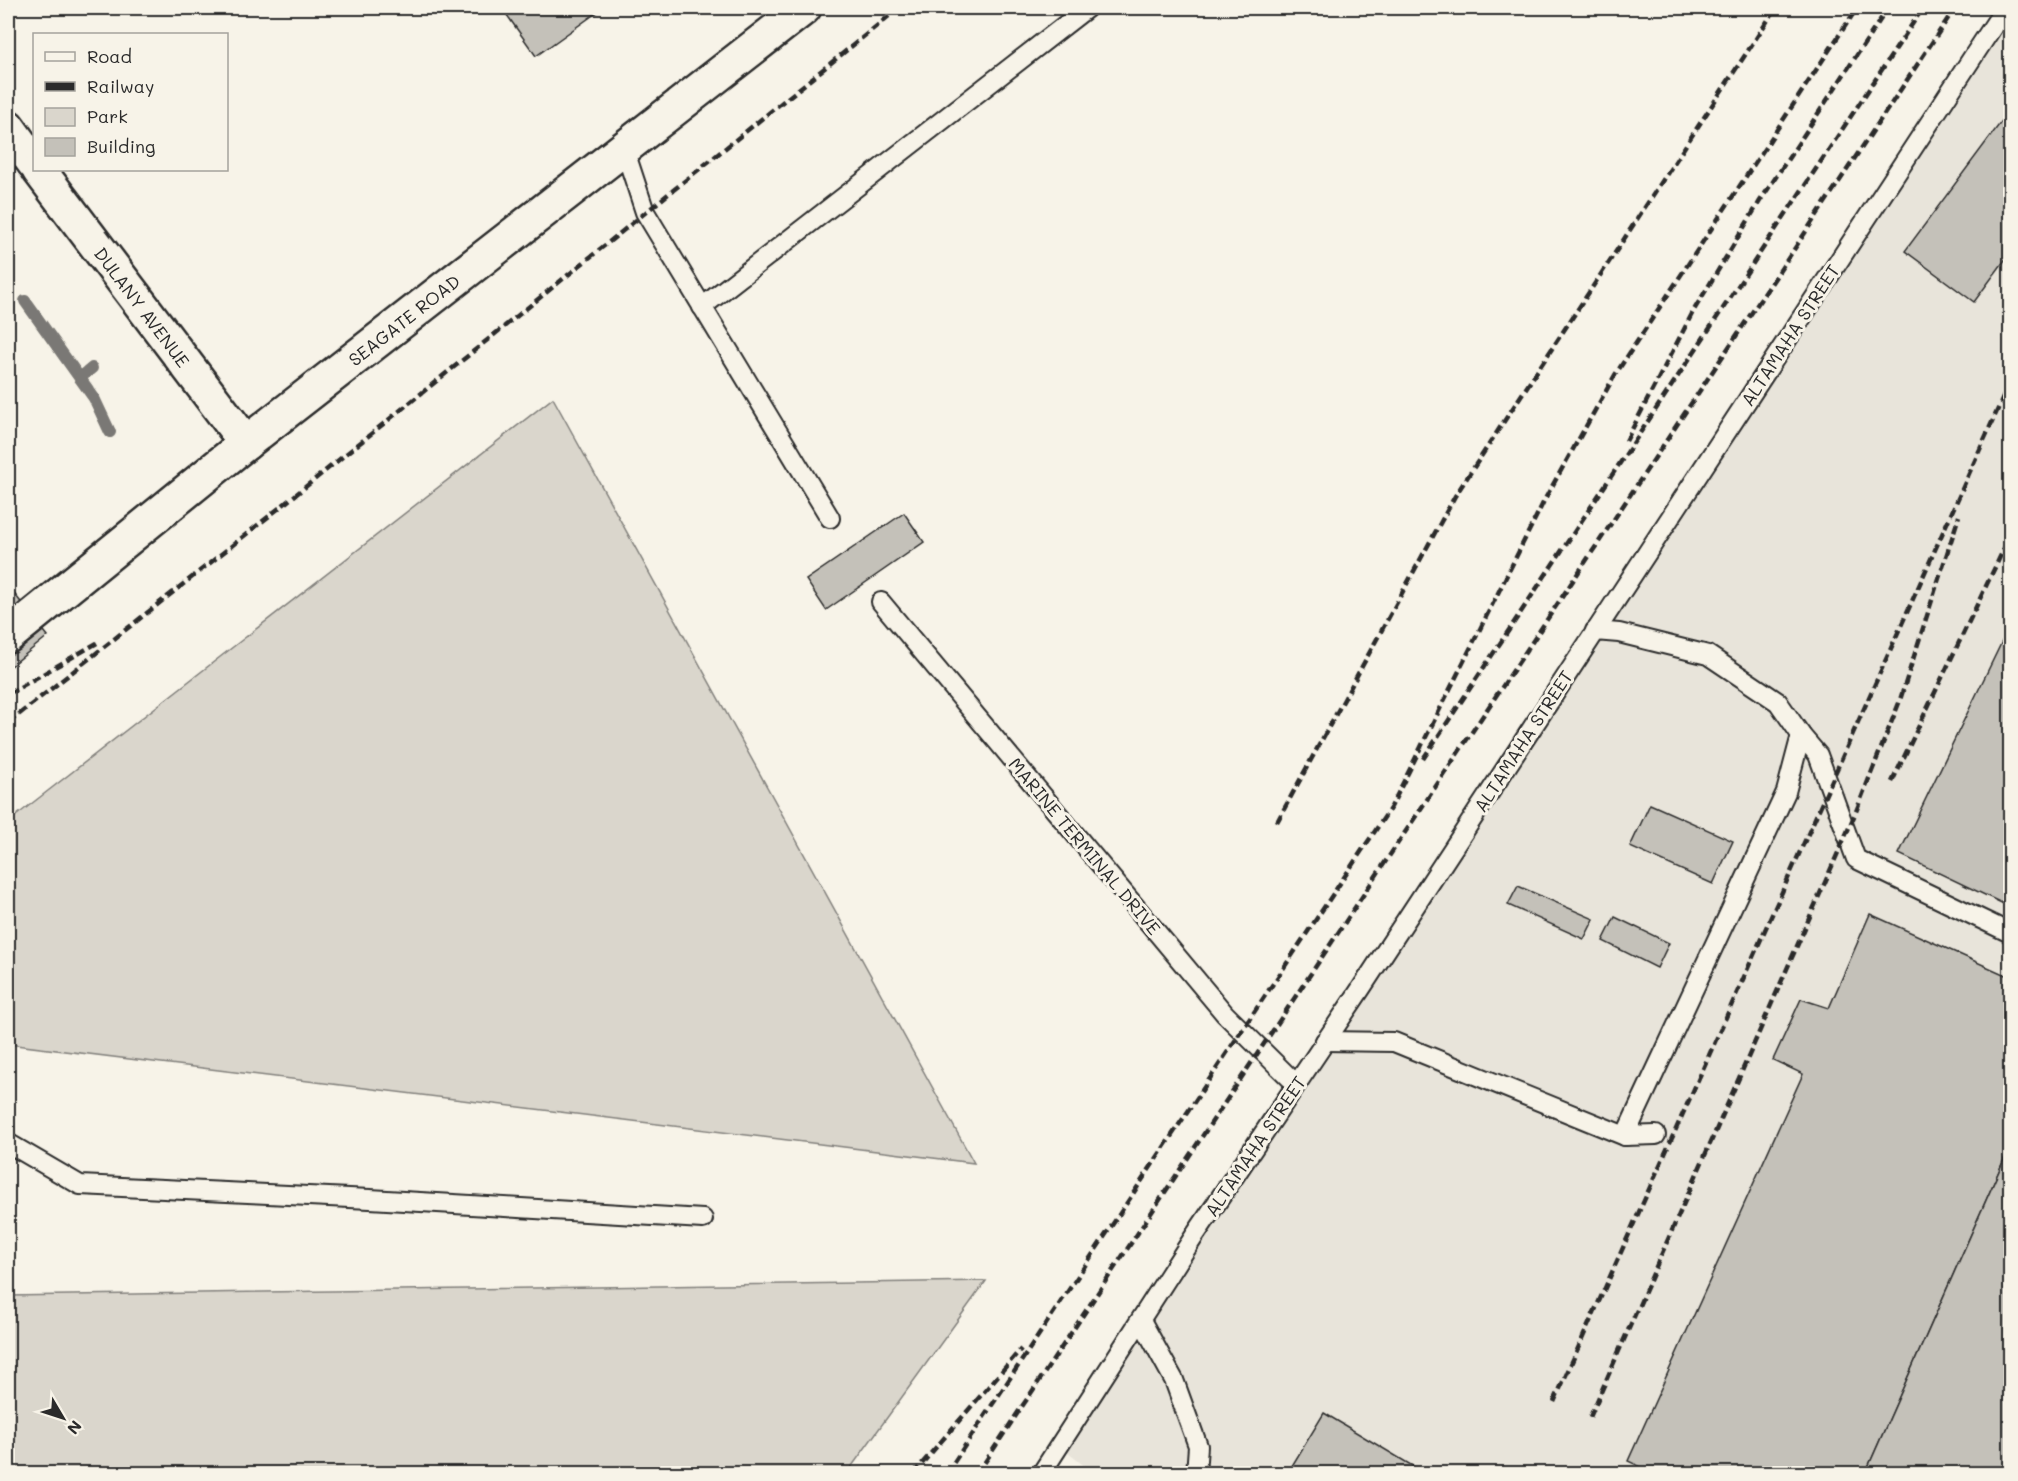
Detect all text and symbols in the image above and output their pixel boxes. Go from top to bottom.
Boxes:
legend [33,33,228,171]
text: Road [87,44,132,68]
text: Railway [87,74,154,98]
text: Park [87,104,128,128]
text: Building [87,134,155,158]
street label: DULANY AVENUE [89,242,195,372]
street label: ALTAMAHA STREET [1735,259,1845,411]
street label: SEAGATE ROAD [343,269,465,371]
street label: ALTAMAHA STREET [1468,665,1578,817]
street label: MARINE TERMINAL DRIVE [1004,752,1166,940]
street label: ALTAMAHA STREET [1199,1071,1311,1221]
north arrow [33,1388,93,1448]
text: N [63,1416,87,1439]

